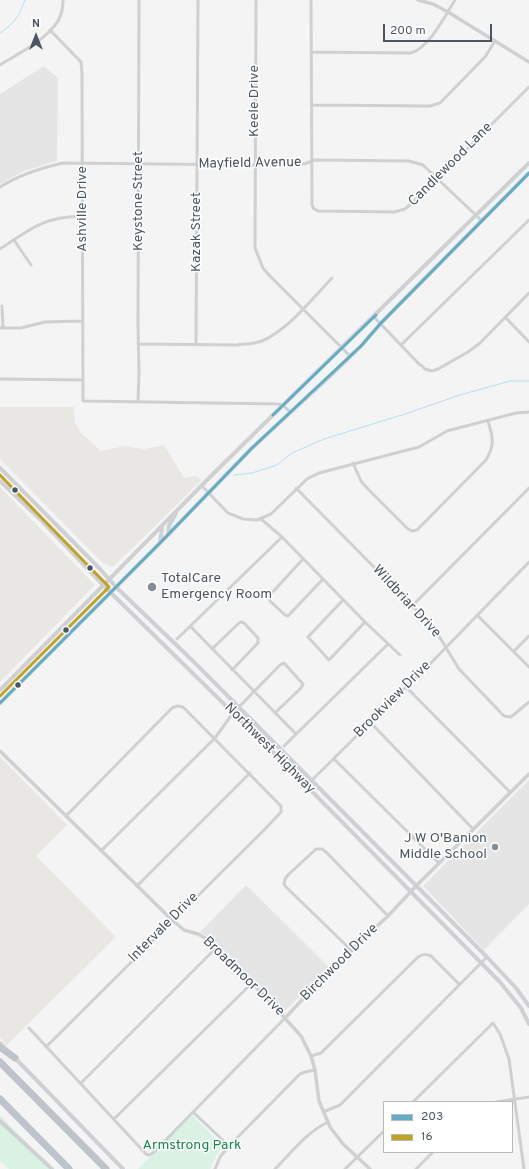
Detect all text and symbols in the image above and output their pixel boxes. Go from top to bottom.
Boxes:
north arrow [16,16,56,56]
scale bar [385,16,494,42]
text: N [32,17,40,31]
text: 200 m [390,23,426,39]
street label: Keele Drive [247,65,263,137]
street label: Candlewood Lane [406,120,496,210]
street label: Keystone Street [131,151,147,251]
street label: Mayfield Avenue [198,155,302,173]
street label: Ashville Drive [75,166,91,252]
street label: Kazak Street [189,192,205,272]
unlabelled marker [10,485,20,495]
street label: Wildbriar Drive [368,562,444,642]
unlabelled marker [85,563,95,573]
place label: TotalCare Emergency Room [161,571,272,604]
marker: TotalCare Emergency Room [146,581,158,593]
unlabelled marker [61,625,71,635]
street label: Brookview Drive [351,658,435,742]
unlabelled marker [13,680,23,690]
street label: Northwest Highway [220,700,318,798]
place label: J W O'Banion Middle School [399,831,487,864]
marker: J W O'Banion Middle School [490,842,500,852]
street label: Intervale Drive [126,890,202,966]
street label: Birchwood Drive [298,921,382,1005]
street label: Broadmoor Drive [199,934,287,1020]
legend [383,1101,513,1153]
text: 203 [421,1109,443,1125]
text: 16 [421,1129,433,1145]
park label: Armstrong Park [143,1138,241,1154]

